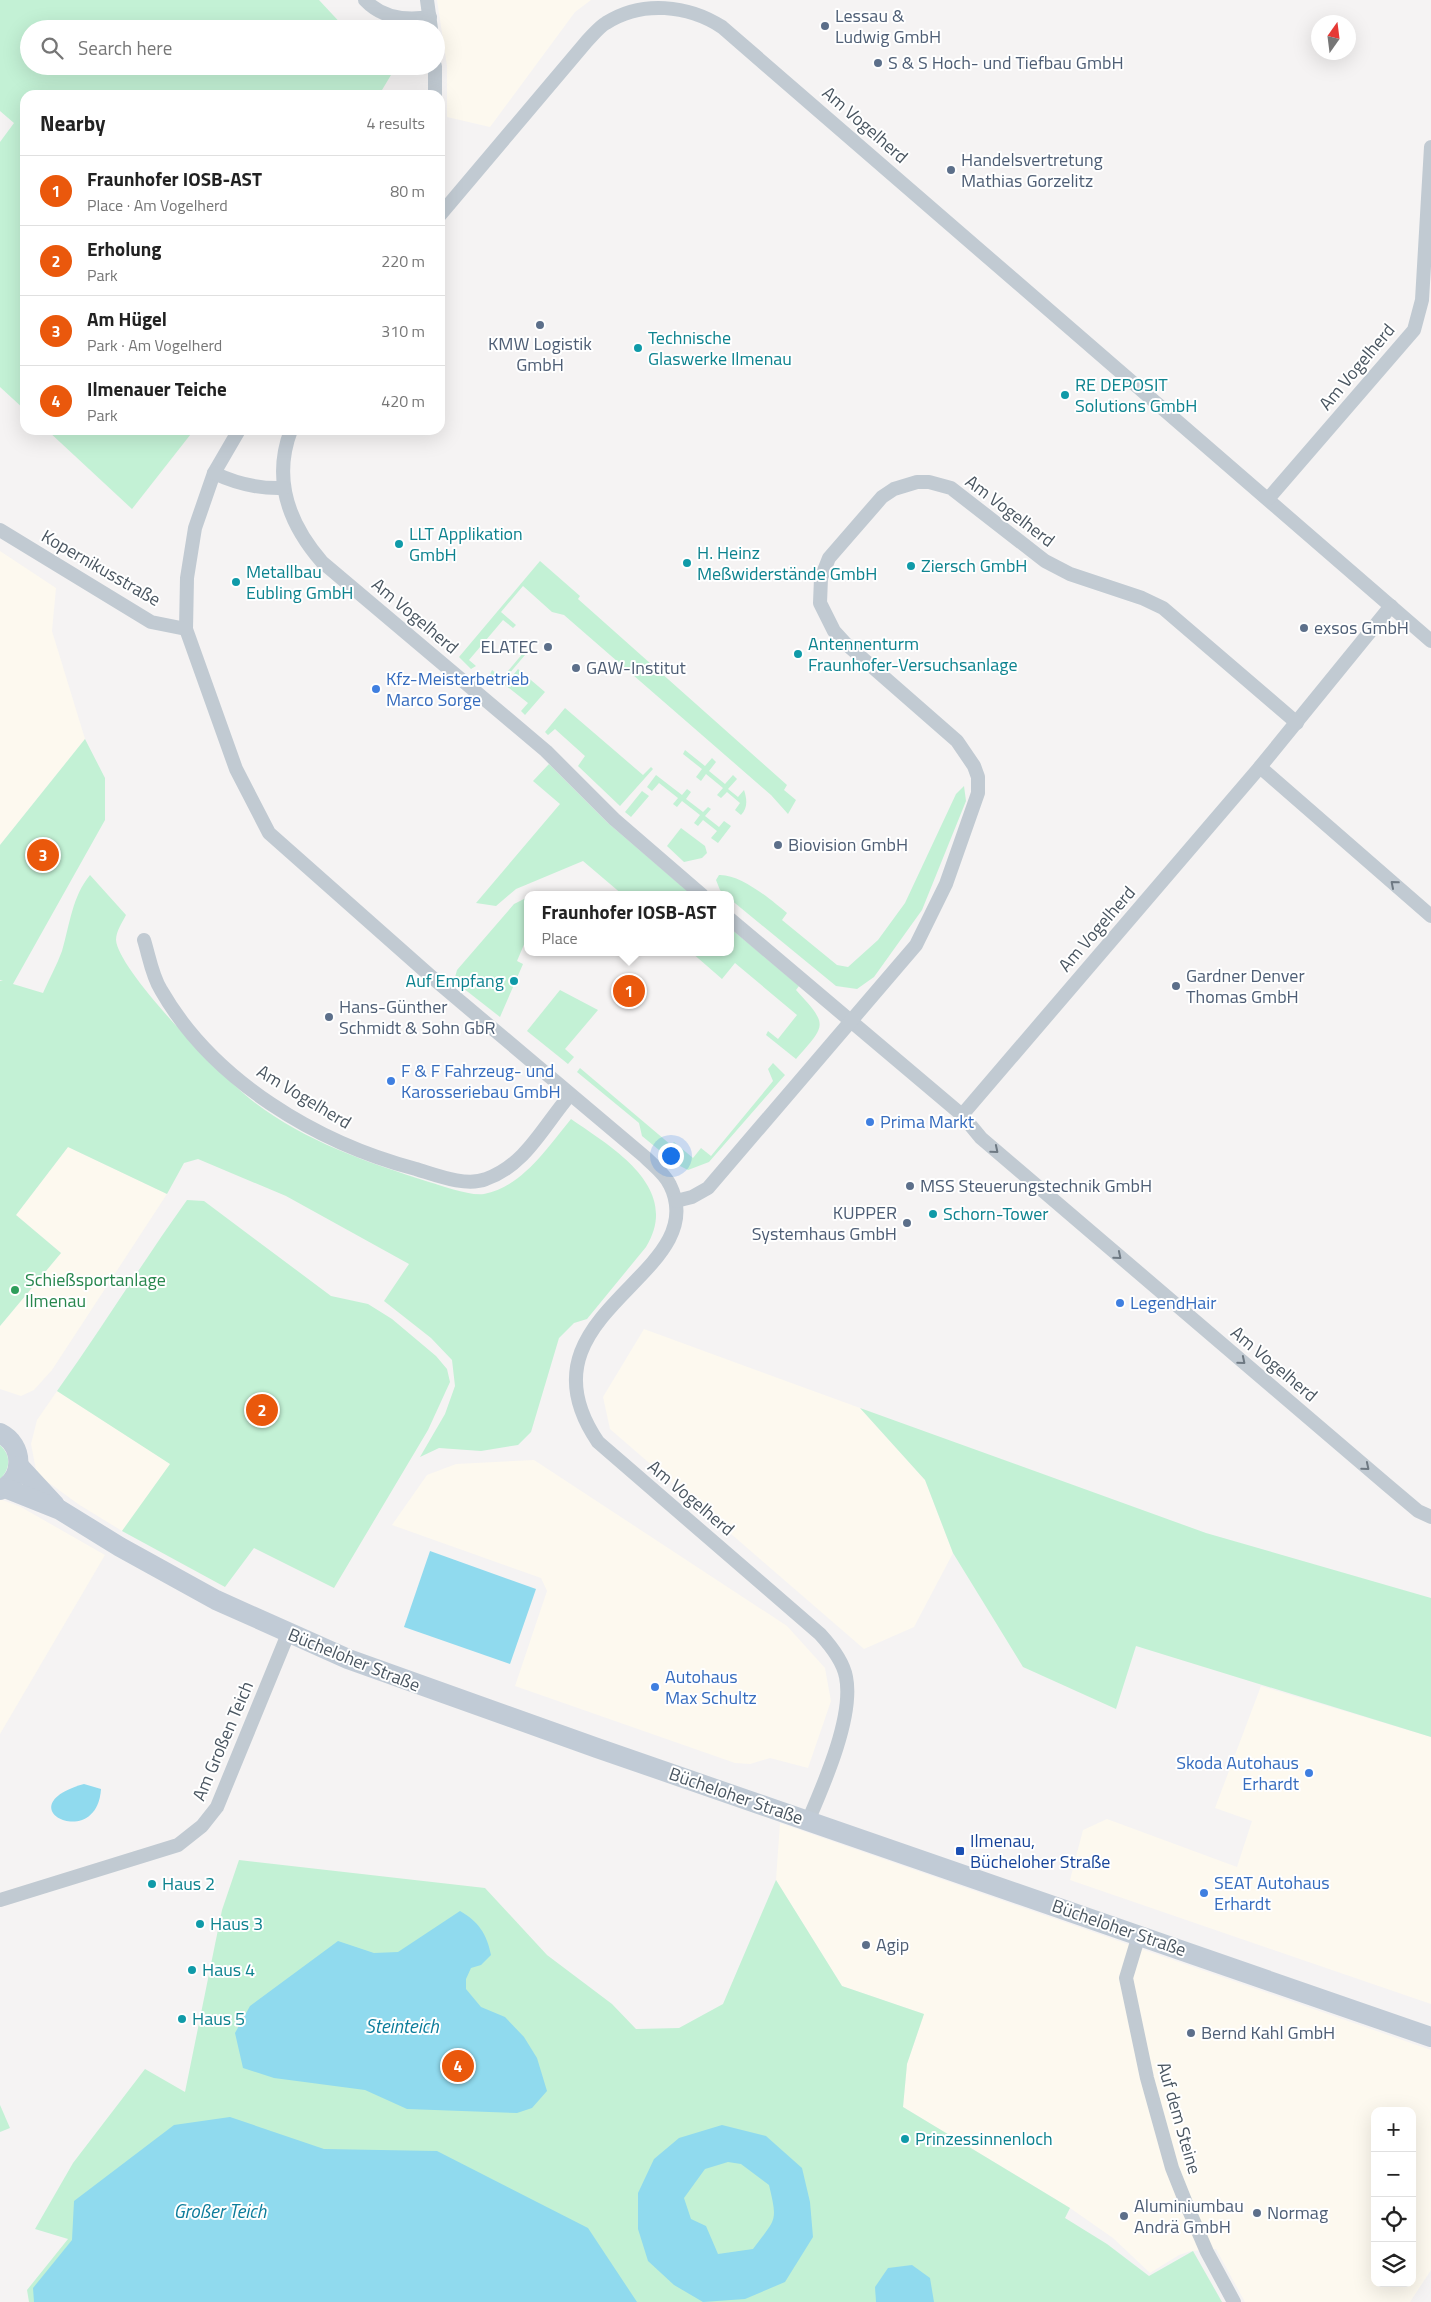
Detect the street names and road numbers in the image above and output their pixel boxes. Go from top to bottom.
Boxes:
street label: Am Vogelherd [817,80,914,170]
street label: Am Vogelherd [1312,317,1401,416]
street label: Am Vogelherd [960,468,1061,553]
street label: Kopernikusstraße [37,522,166,613]
street label: Am Vogelherd [366,571,465,660]
street label: Am Vogelherd [1052,880,1142,977]
street label: Am Vogelherd [252,1058,357,1135]
street label: Am Vogelherd [1225,1319,1324,1408]
street label: Am Vogelherd [642,1453,741,1542]
street label: Bücheloher Straße [284,1621,424,1698]
street label: Am Großen Teich [185,1677,260,1805]
street label: Bücheloher Straße [665,1760,807,1831]
street label: Bücheloher Straße [1048,1892,1190,1963]
street label: Auf dem Steine [1151,2059,1208,2177]

